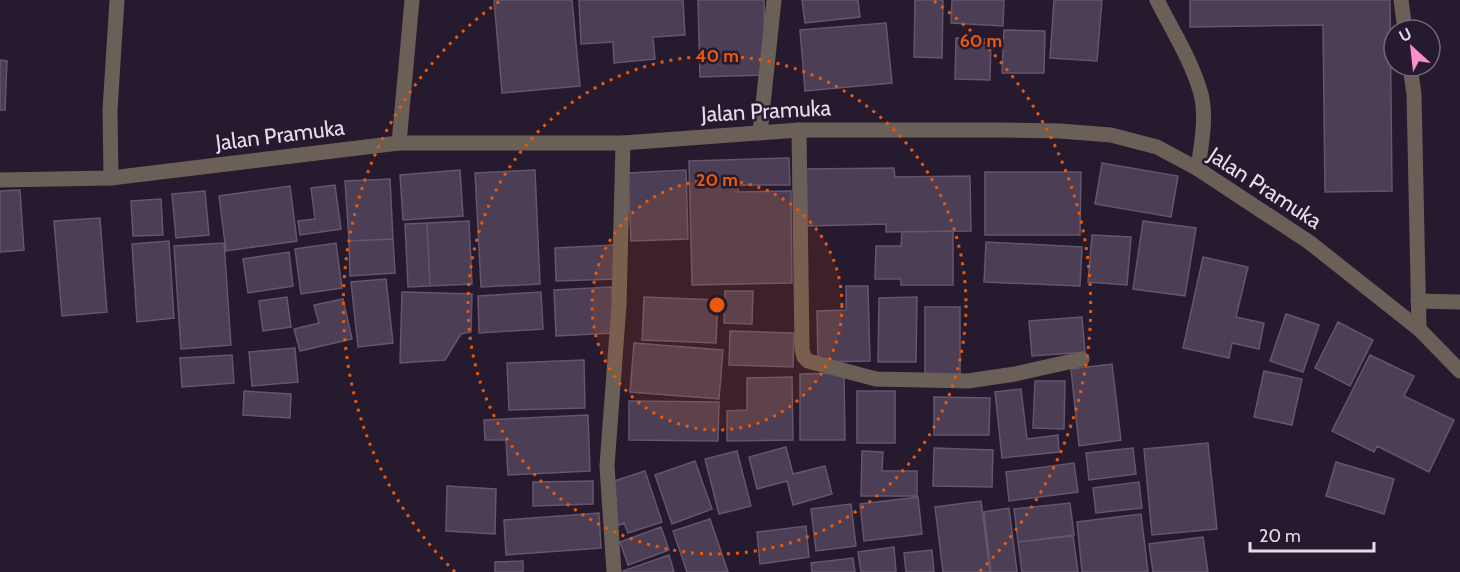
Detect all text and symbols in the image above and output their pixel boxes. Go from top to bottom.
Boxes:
north arrow [1382,18,1442,78]
text: U [1396,24,1415,46]
text: 60 m [960,30,1002,52]
text: 40 m [695,45,739,67]
street label: Jalan Pramuka [699,94,832,128]
street label: Jalan Pramuka [213,114,347,156]
street label: Jalan Pramuka [1202,141,1327,235]
text: 20 m [696,169,738,191]
centre of rings [707,295,727,315]
scale bar [1250,515,1374,553]
text: 20 m [1259,525,1301,547]

